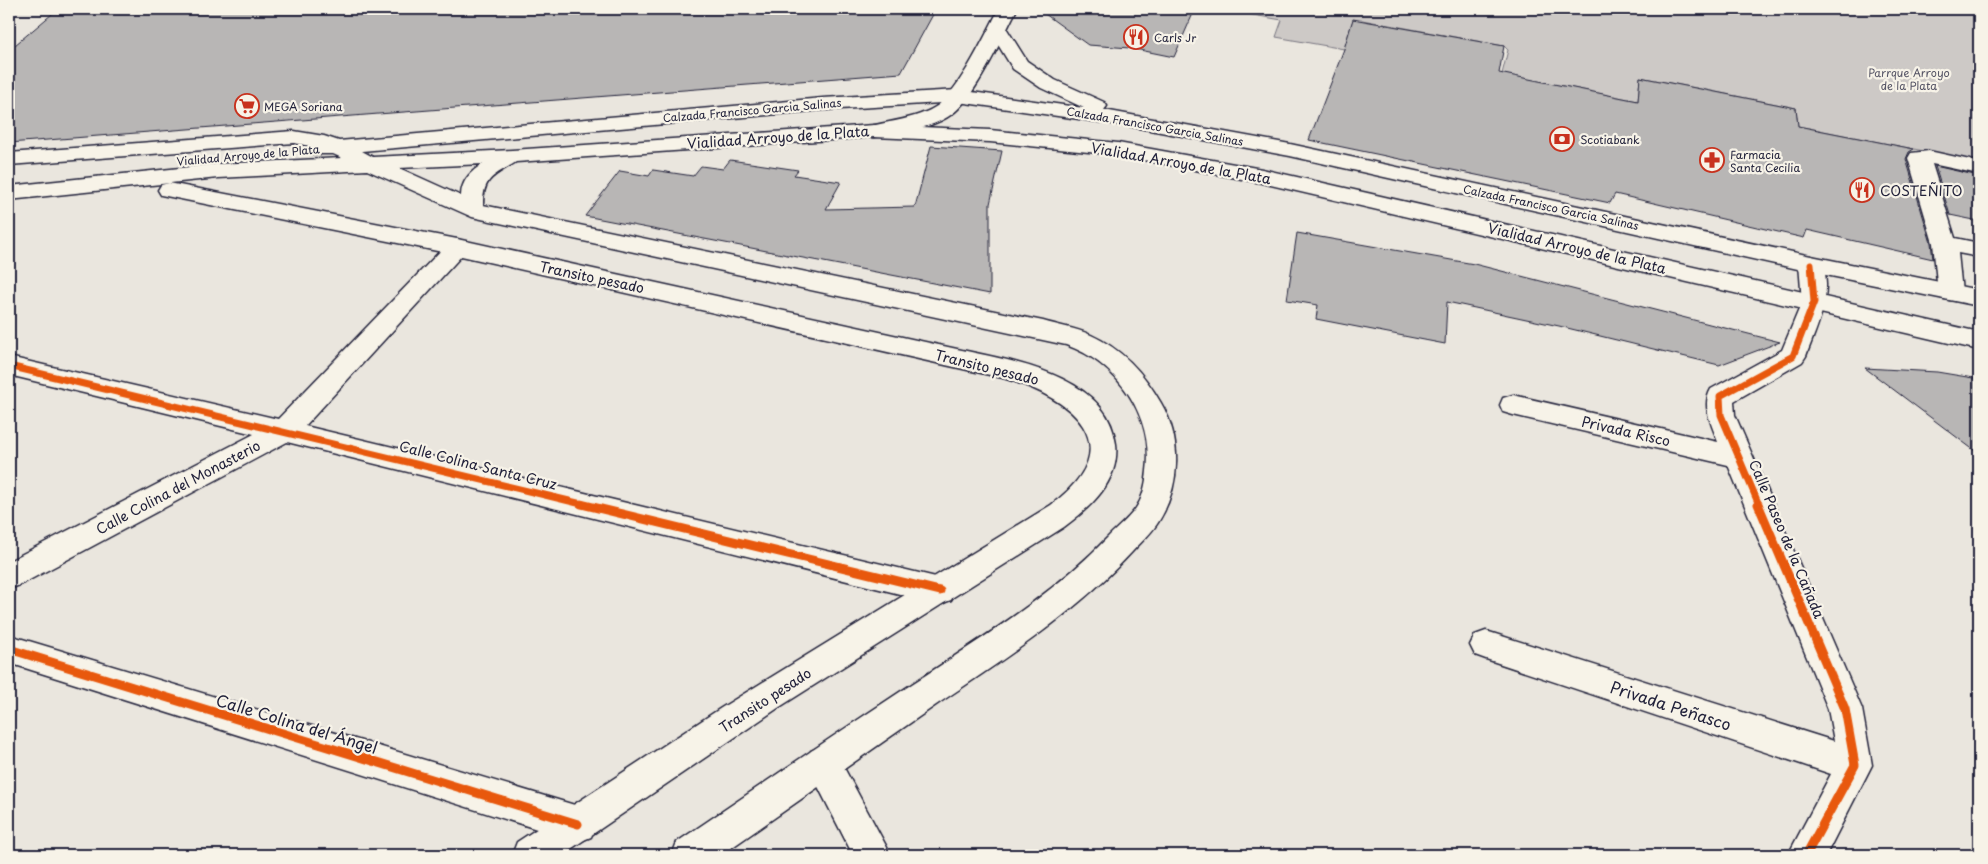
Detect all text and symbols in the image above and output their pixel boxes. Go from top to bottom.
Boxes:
restaurant icon: Carls Jr [1123,24,1149,50]
place label: Carls Jr [1154,29,1196,46]
park label: Parrque Arroyo de la Plata [1868,64,1950,94]
supermarket icon: MEGA Soriana [234,93,260,119]
street label: Calzada Francisco Garcia Salinas [662,94,842,126]
place label: MEGA Soriana [264,98,343,115]
street label: Calzada Francisco Garcia Salinas [1065,102,1245,150]
street label: Vialidad Arroyo de la Plata [686,120,870,154]
bank icon: Scotiabank [1549,126,1575,152]
place label: Scotiabank [1580,131,1640,148]
street label: Vialidad Arroyo de la Plata [1089,137,1273,189]
street label: Vialidad Arroyo de la Plata [176,140,320,170]
place label: Farmacia Santa Cecilia [1730,146,1800,176]
pharmacy icon: Farmacia Santa Cecilia [1699,147,1725,173]
restaurant icon: COSTEÑITO [1849,177,1875,203]
street label: Calzada Francisco Garcia Salinas [1462,180,1640,234]
place label: COSTEÑITO [1880,180,1963,201]
street label: Vialidad Arroyo de la Plata [1486,217,1668,279]
street label: Transito pesado [538,256,646,298]
street label: Transito pesado [933,344,1041,390]
street label: Privada Risco [1580,411,1673,451]
street label: Calle Colina del Monasterio [92,435,264,539]
street label: Calle Colina Santa Cruz [397,435,559,495]
street label: Calle Paseo de la Cañada [1744,456,1830,622]
street label: Transito pesado [715,662,815,738]
street label: Privada Peñasco [1607,674,1735,736]
street label: Calle Colina del Ángel [213,687,381,759]

